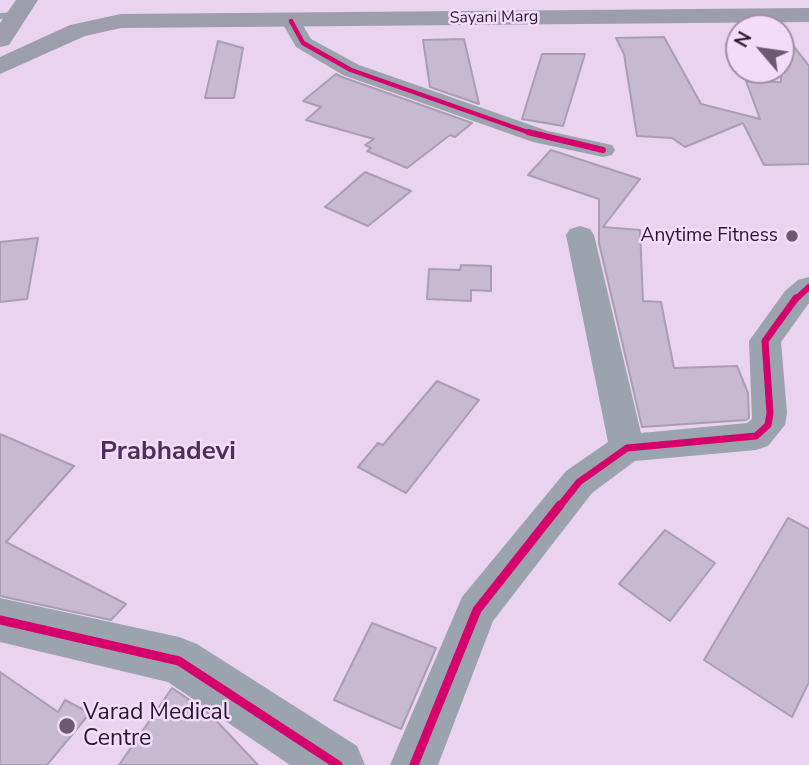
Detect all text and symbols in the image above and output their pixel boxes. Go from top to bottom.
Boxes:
street label: Sayani Marg [449,8,539,28]
north arrow [725,14,795,84]
text: N [729,27,758,52]
place label: Anytime Fitness [641,225,778,247]
marker: Anytime Fitness [784,228,800,244]
district label: Prabhadevi [100,437,236,469]
place label: Varad Medical Centre [83,699,230,753]
marker: Varad Medical Centre [57,716,77,736]

